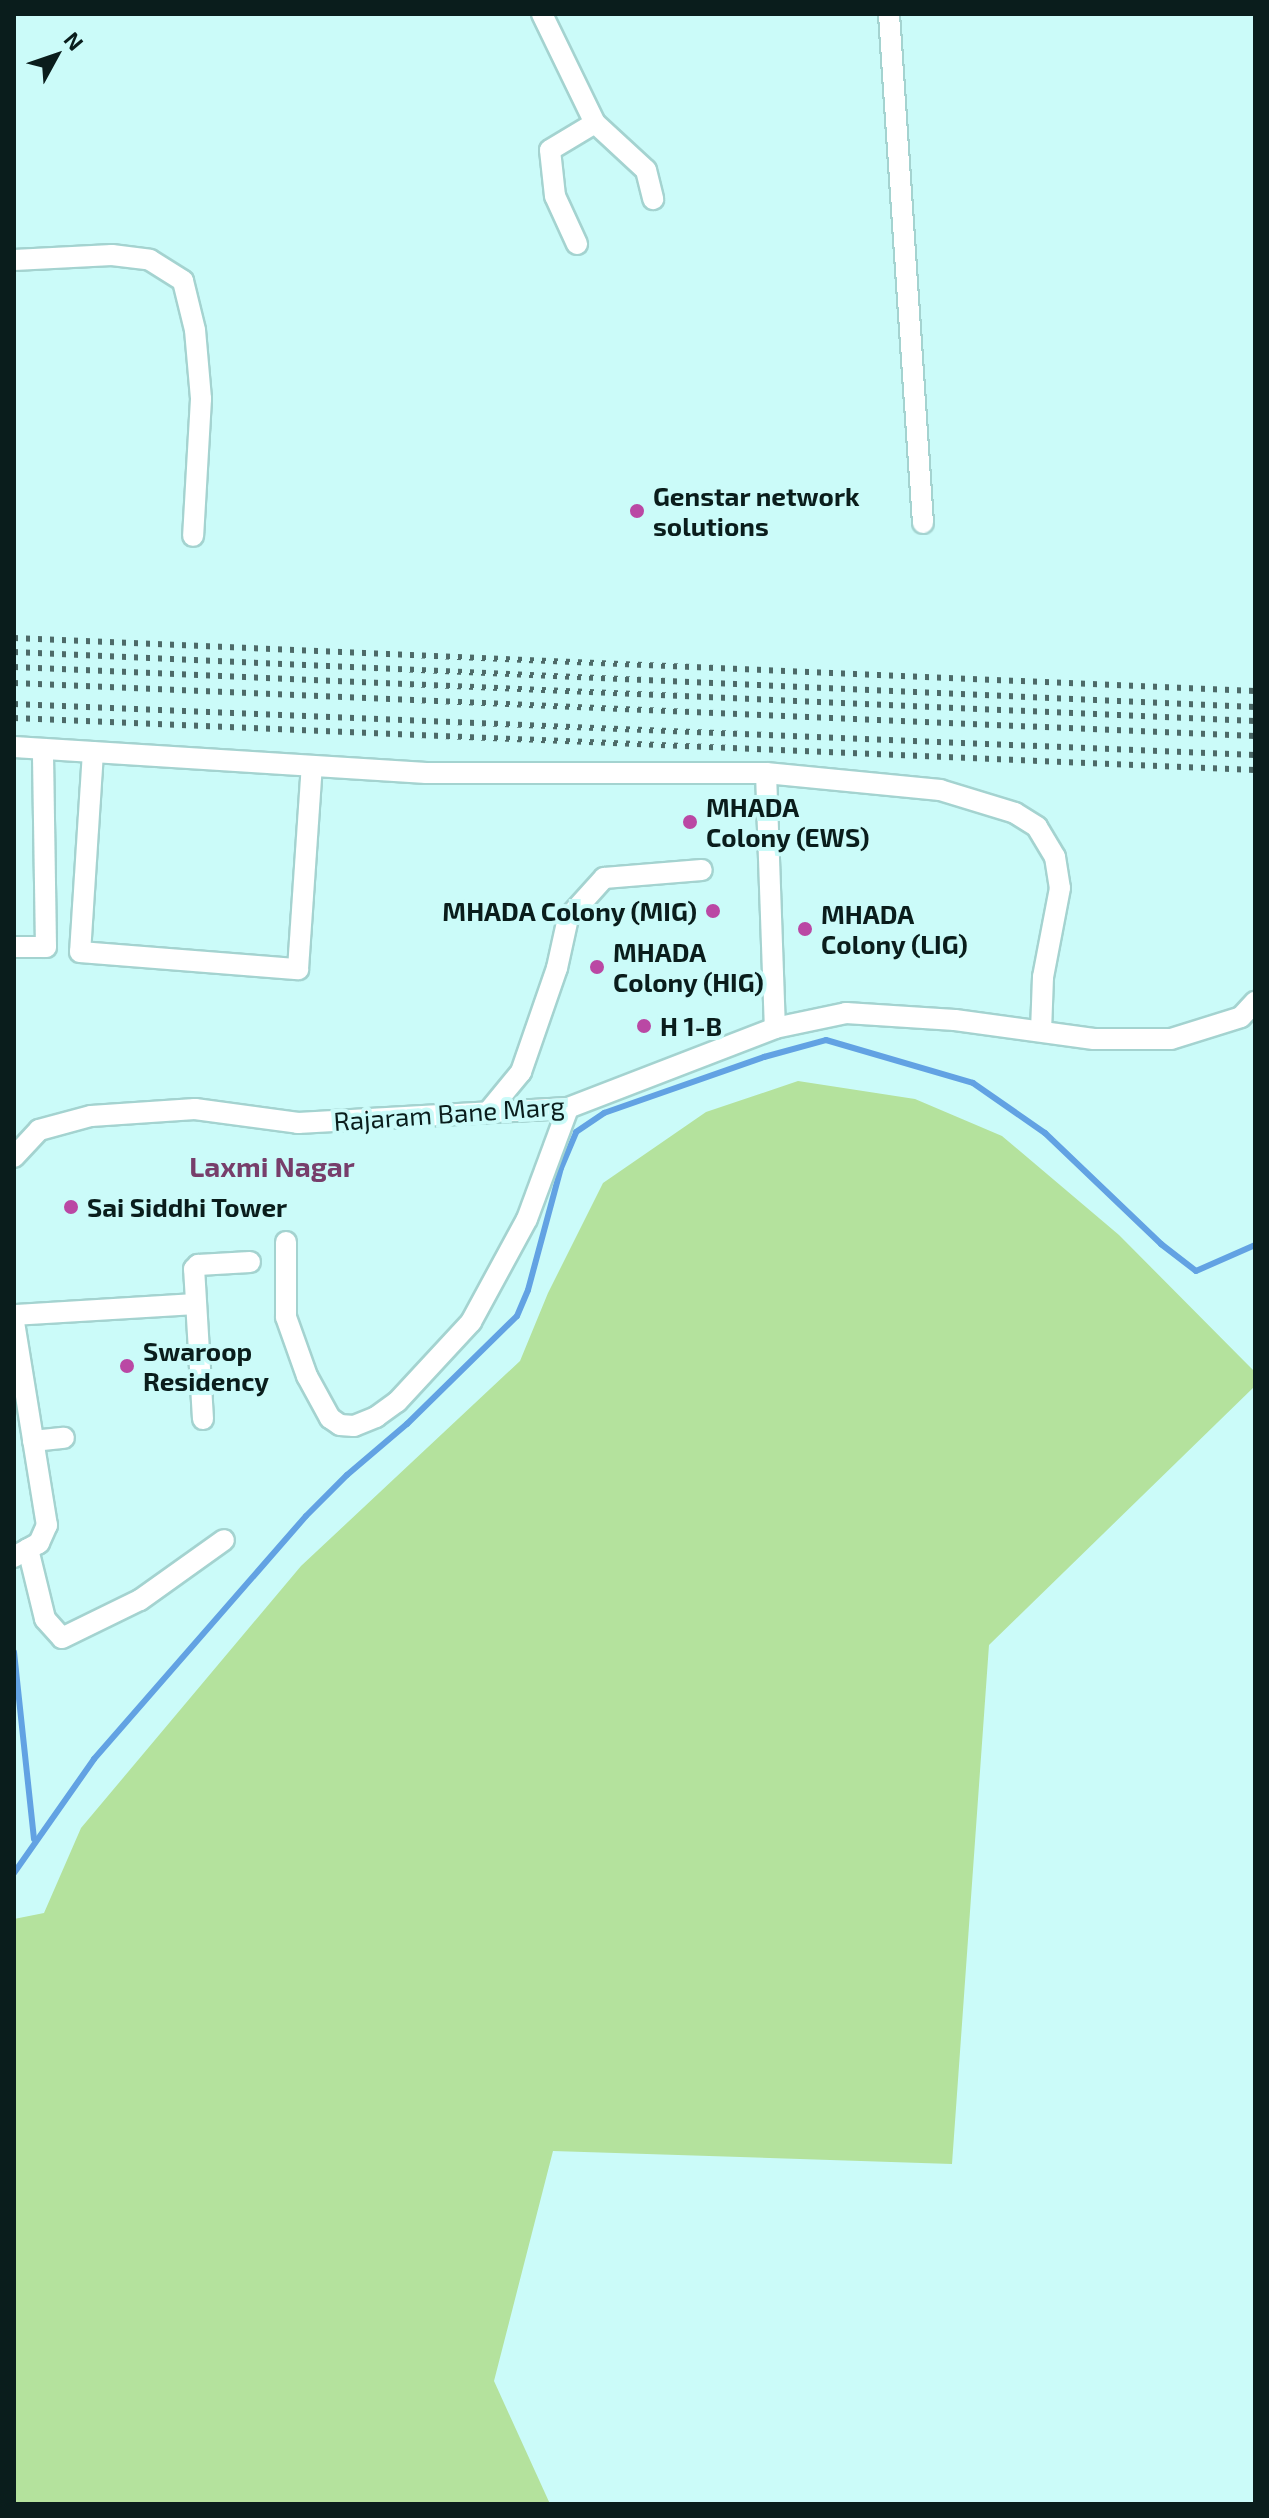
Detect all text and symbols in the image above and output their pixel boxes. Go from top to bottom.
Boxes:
north arrow [16,16,96,96]
text: N [59,26,89,55]
place label: Genstar network solutions [653,480,860,542]
marker: Genstar network solutions [628,502,646,520]
place label: MHADA Colony (EWS) [706,791,870,852]
marker: MHADA Colony (EWS) [681,813,699,831]
place label: MHADA Colony (MIG) [441,895,697,927]
place label: MHADA Colony (LIG) [821,898,968,960]
marker: MHADA Colony (MIG) [704,902,722,920]
marker: MHADA Colony (LIG) [796,920,814,938]
place label: MHADA Colony (HIG) [613,936,764,998]
marker: MHADA Colony (HIG) [588,958,606,976]
place label: H 1-B [660,1010,722,1042]
marker: H 1-B [635,1017,653,1035]
street label: Rajaram Bane Marg [332,1089,566,1137]
district label: Laxmi Nagar [189,1149,355,1183]
place label: Sai Siddhi Tower [87,1191,288,1223]
marker: Sai Siddhi Tower [62,1198,80,1216]
place label: Swaroop Residency [143,1335,269,1396]
marker: Swaroop Residency [118,1357,136,1375]

